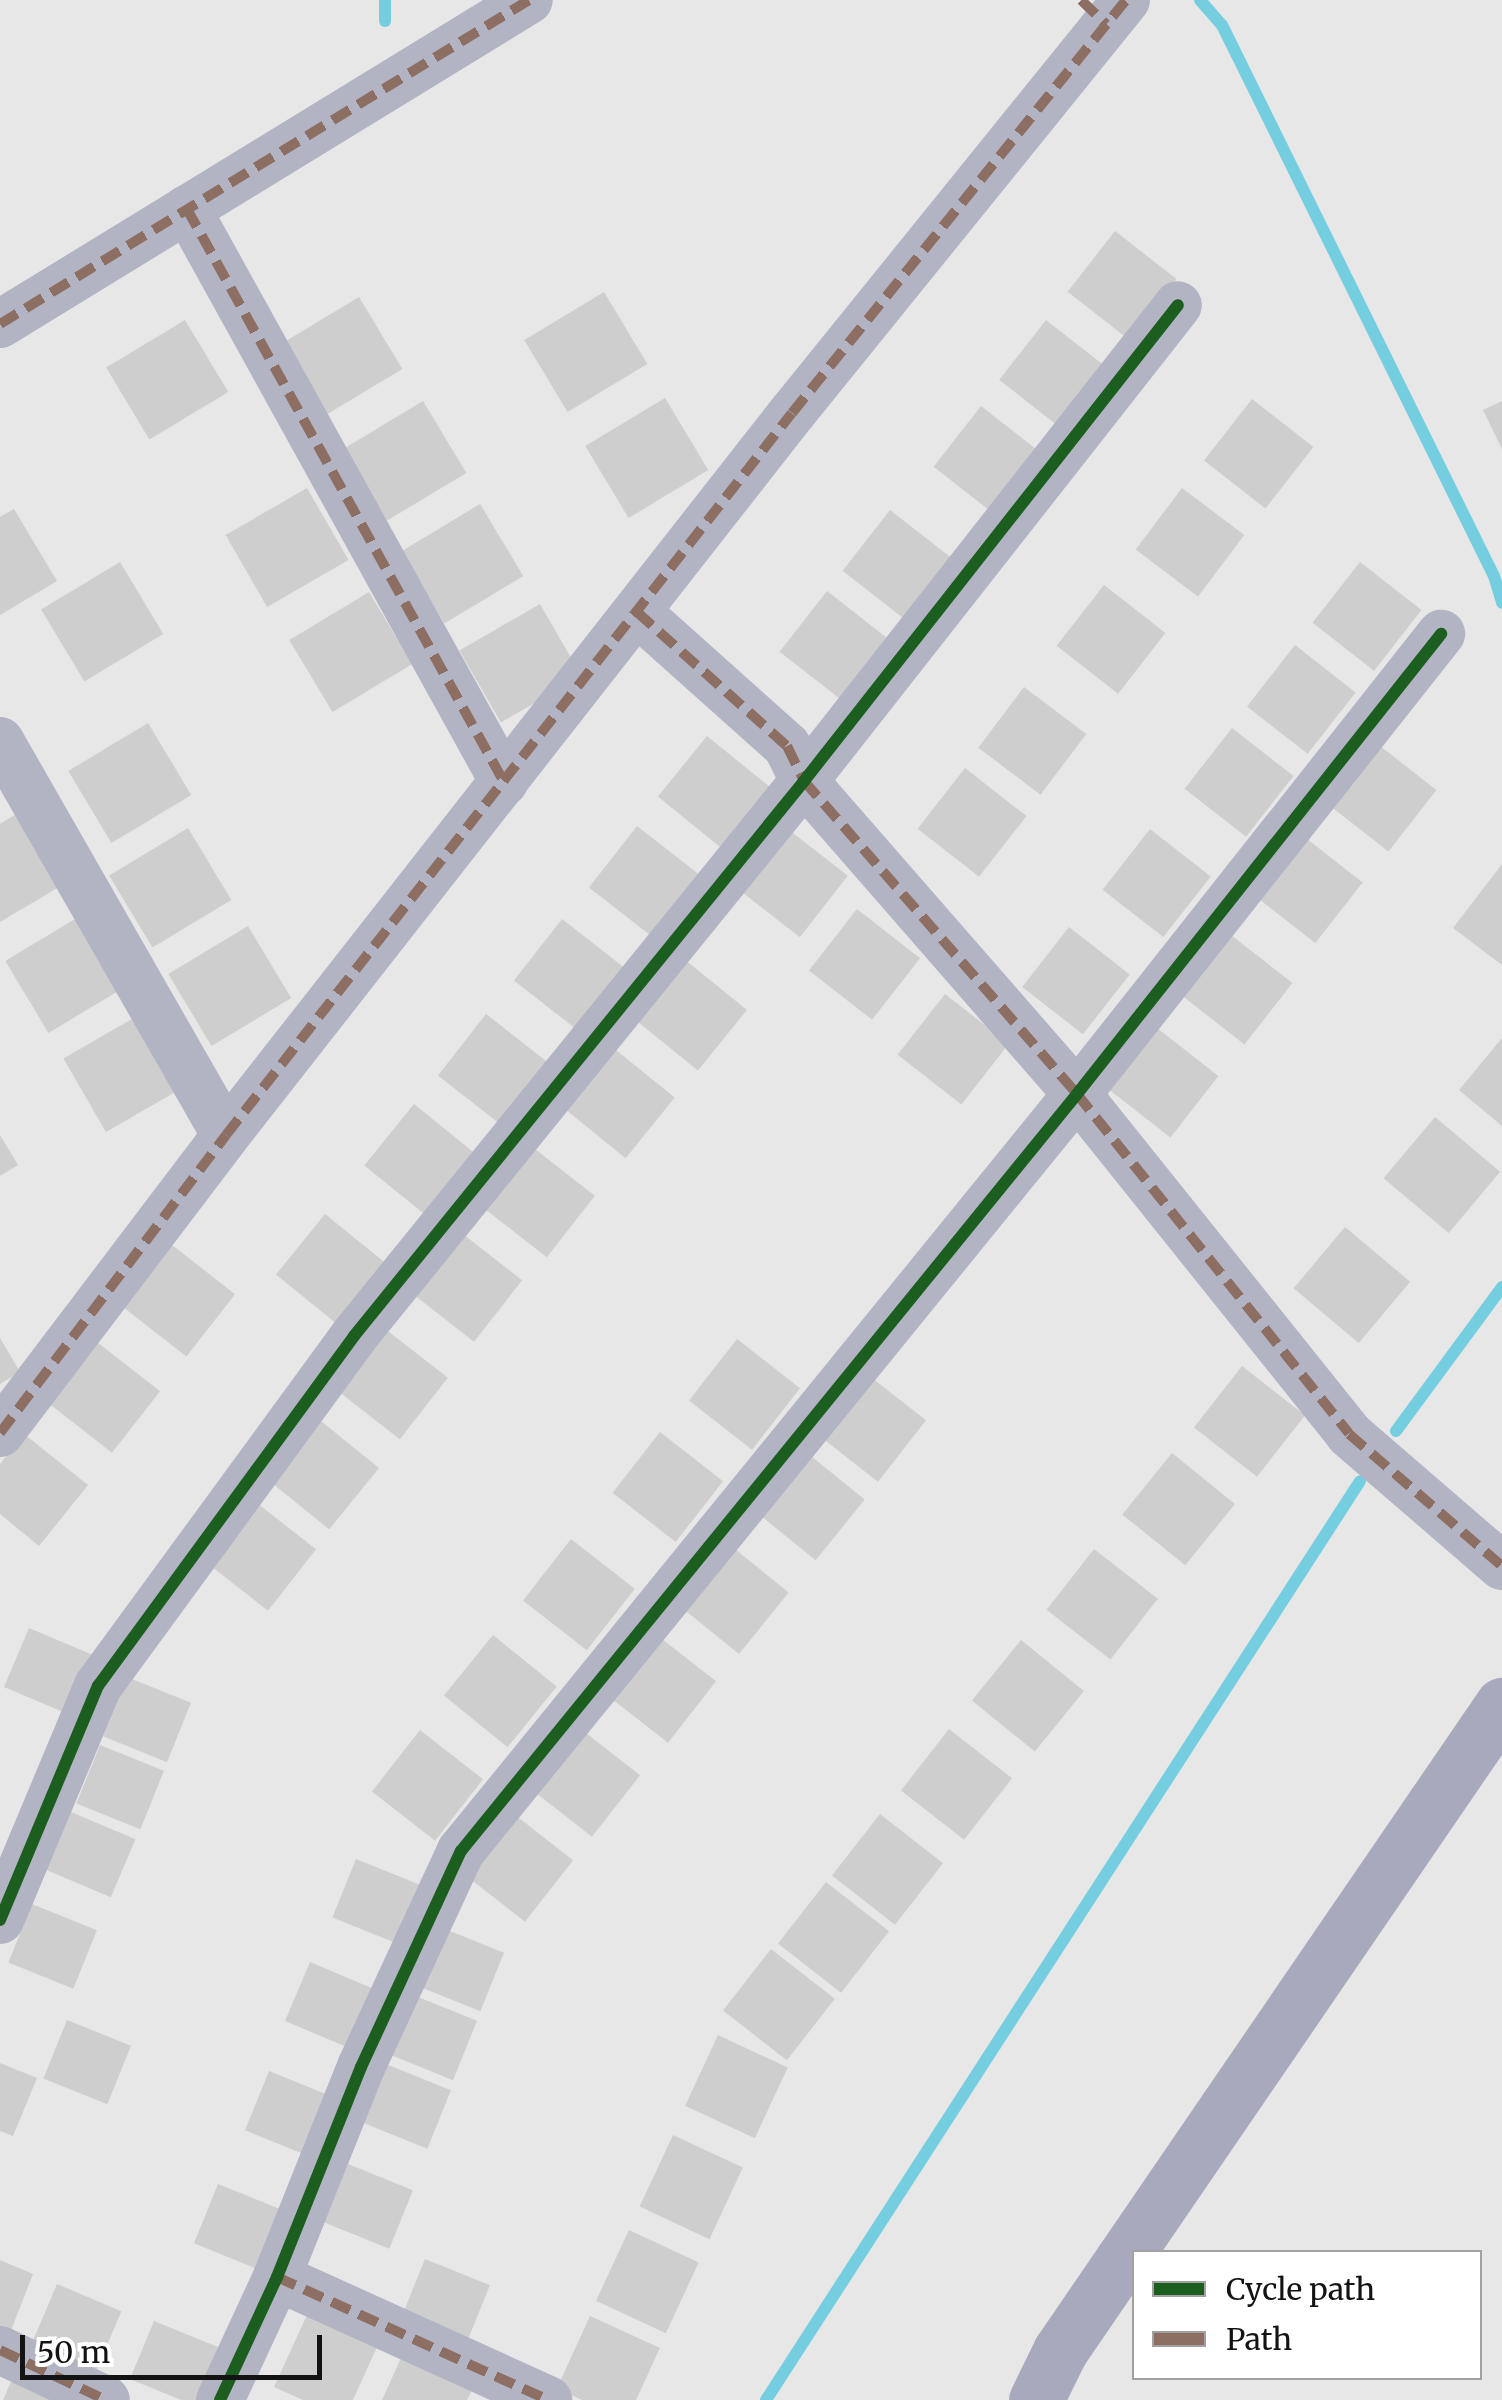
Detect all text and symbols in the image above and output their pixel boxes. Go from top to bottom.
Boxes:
legend [1132,2250,1482,2380]
text: Cycle path [1226,2270,1375,2308]
scale bar [25,2315,328,2377]
text: Path [1226,2320,1292,2358]
text: 50 m [37,2333,110,2371]

